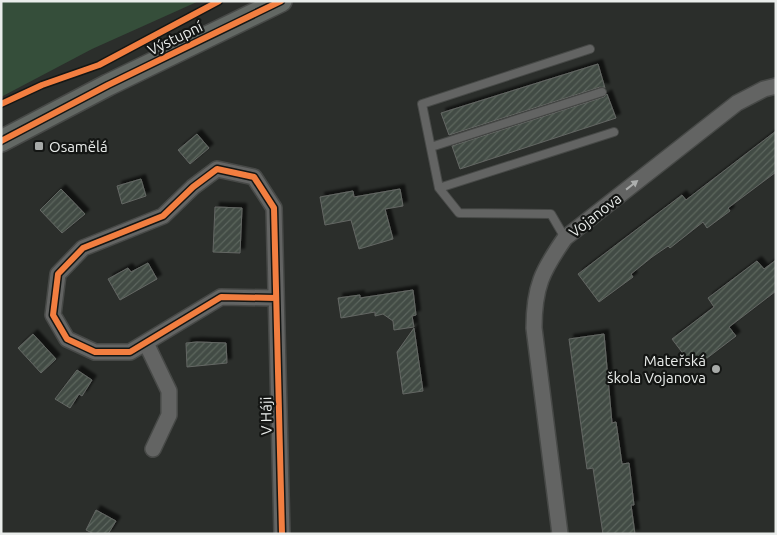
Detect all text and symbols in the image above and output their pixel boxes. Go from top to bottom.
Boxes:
street label: Výstupní [145,17,205,59]
place label: Osamělá [49,138,108,155]
marker: Osamělá [33,140,45,152]
one-way arrow [625,180,638,191]
street label: Vojanova [566,189,624,241]
place label: Mateřská škola Vojanova [607,352,706,386]
marker: Mateřská škola Vojanova [710,363,722,375]
street label: V Háji [257,397,275,435]

